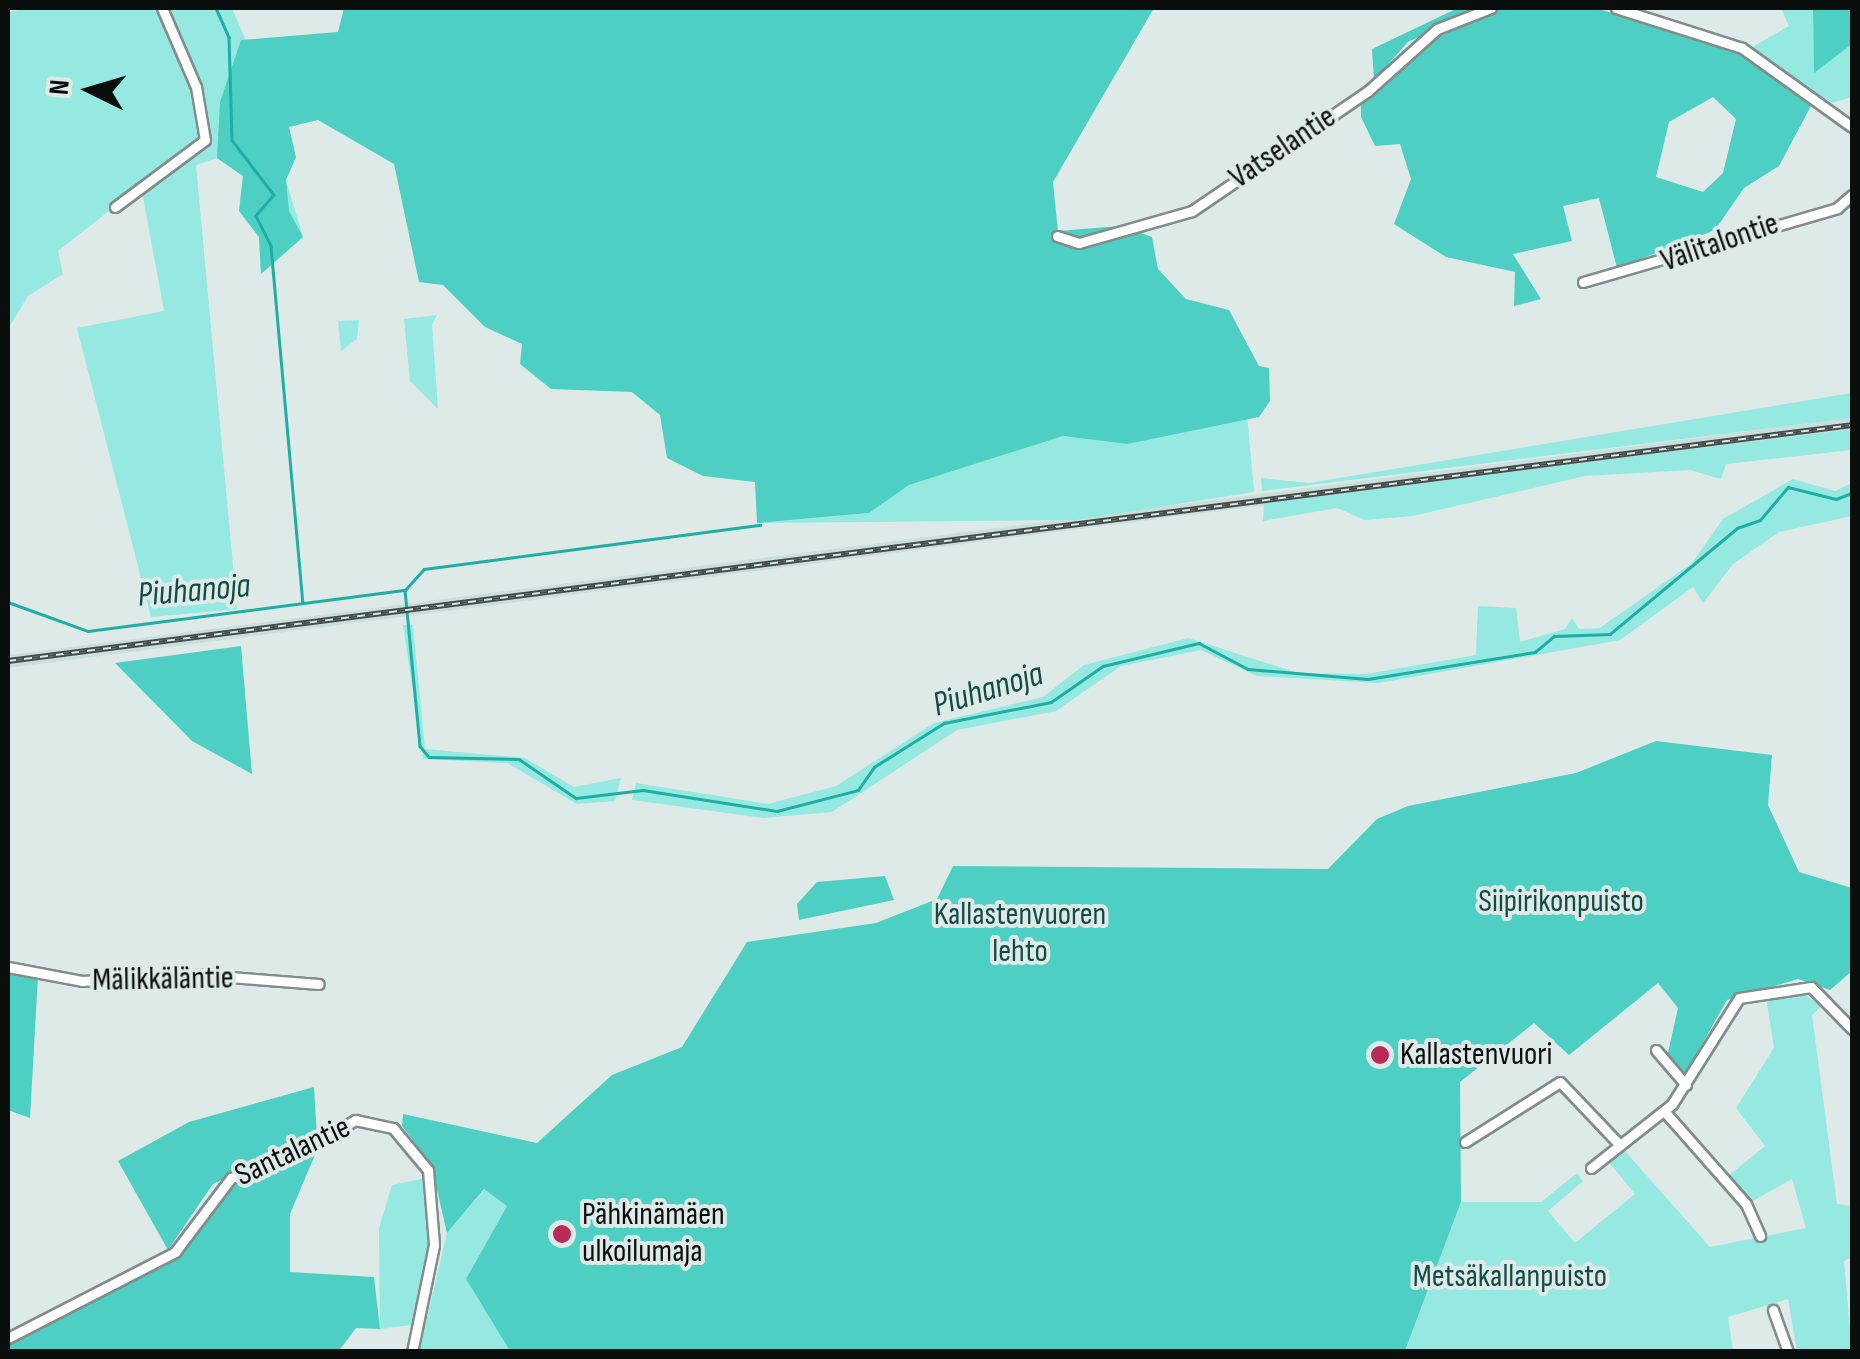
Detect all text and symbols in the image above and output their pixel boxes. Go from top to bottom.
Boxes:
north arrow [40,40,140,140]
text: N [43,78,77,96]
street label: Vatselantie [1222,98,1344,198]
street label: Välitalontie [1656,205,1784,281]
water label: Piuhanoja [136,565,252,617]
water label: Piuhanoja [928,653,1048,727]
park label: Siipirikonpuisto [1478,883,1644,921]
park label: Kallastenvuoren lehto [934,897,1106,972]
street label: Mälikkäläntie [92,960,234,1000]
place label: Kallastenvuori [1400,1036,1552,1074]
marker: Kallastenvuori [1369,1044,1391,1066]
street label: Santalantie [229,1109,357,1195]
place label: Pähkinämäen ulkoilumaja [582,1197,725,1272]
marker: Pähkinämäen ulkoilumaja [551,1223,573,1245]
park label: Metsäkallanpuisto [1413,1258,1607,1296]

